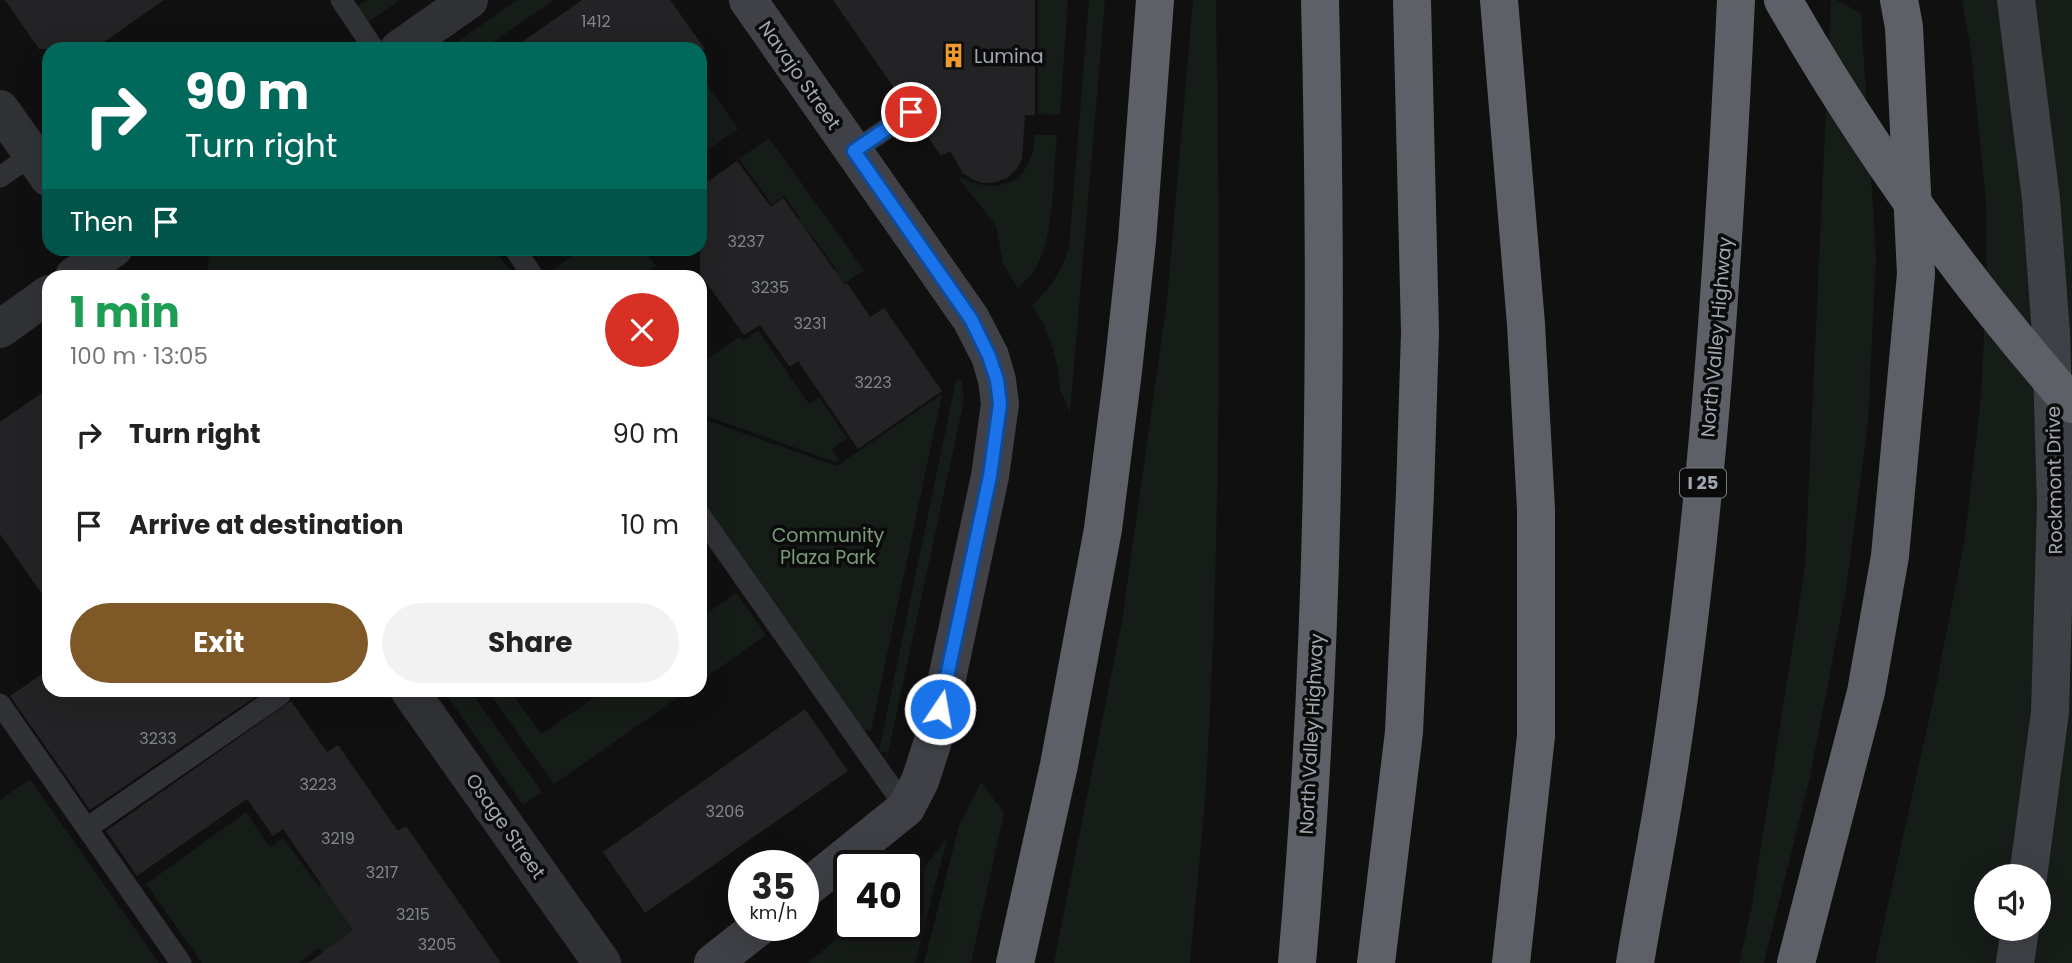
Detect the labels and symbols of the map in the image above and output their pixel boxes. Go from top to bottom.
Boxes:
house number: 1412 [581,10,611,33]
street label: Navajo Street [752,15,847,135]
building icon: Lumina [940,42,968,70]
place label: Lumina [974,43,1044,70]
pin [881,82,941,142]
house number: 3237 [728,230,765,253]
street label: North Valley Highway [1694,235,1739,438]
house number: 3235 [751,276,789,299]
house number: 3231 [793,312,827,335]
house number: 3223 [854,371,892,394]
street label: Rockmont Drive [2040,405,2069,554]
road number: I 25 [1680,468,1726,498]
park label: Community Plaza Park [772,522,885,571]
street label: North Valley Highway [1293,633,1330,835]
position arrow [903,672,977,746]
house number: 3233 [139,727,177,750]
street label: Osage Street [459,768,552,884]
house number: 3223 [299,773,337,796]
house number: 3206 [706,800,744,823]
house number: 3219 [321,827,355,850]
speed limit sign: 40 [833,850,924,941]
house number: 3217 [366,861,399,884]
house number: 3215 [396,903,430,926]
house number: 3205 [418,933,456,956]

